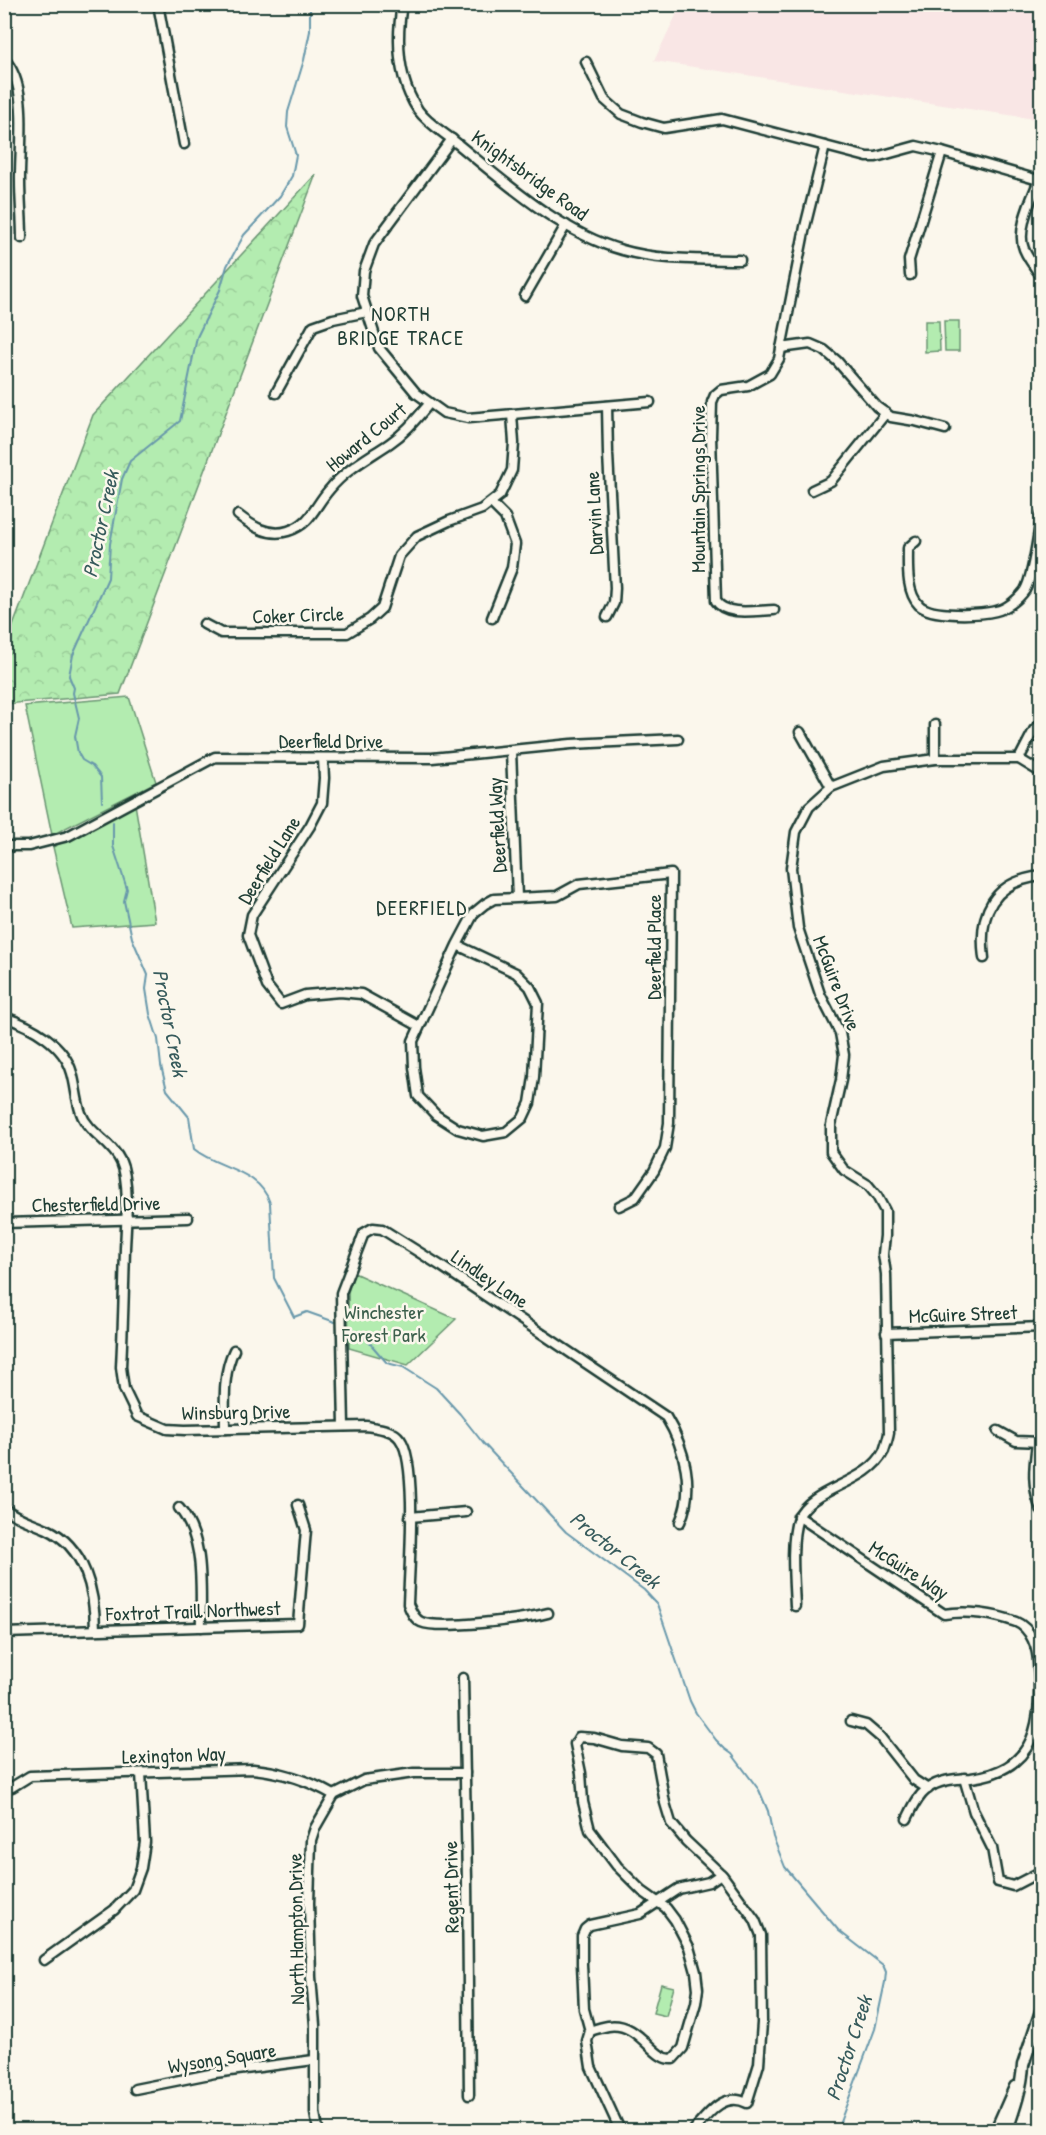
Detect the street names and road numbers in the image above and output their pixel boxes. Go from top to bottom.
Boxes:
street label: Knightsbridge Road [466,123,594,226]
street label: Howard Court [320,395,412,477]
street label: Mountain Springs Drive [684,405,711,573]
street label: Darvin Lane [578,471,609,555]
street label: Coker Circle [252,599,344,630]
street label: Deerfield Drive [279,727,383,754]
street label: Deerfield Way [481,777,512,873]
street label: Deerfield Lane [231,811,306,909]
street label: Deerfield Place [640,894,667,1000]
street label: McGuire Drive [807,931,868,1034]
street label: Chesterfield Drive [31,1189,161,1218]
street label: Lindley Lane [447,1243,534,1314]
street label: McGuire Street [908,1298,1019,1329]
street label: Winsburg Drive [181,1397,291,1426]
street label: McGuire Way [864,1534,955,1606]
street label: Foxtrot Traill Northwest [104,1594,282,1627]
street label: Lexington Way [122,1739,226,1770]
street label: Regent Drive [436,1841,465,1933]
street label: North Hampton Drive [281,1853,310,2005]
street label: Wysong Square [166,2036,278,2079]

